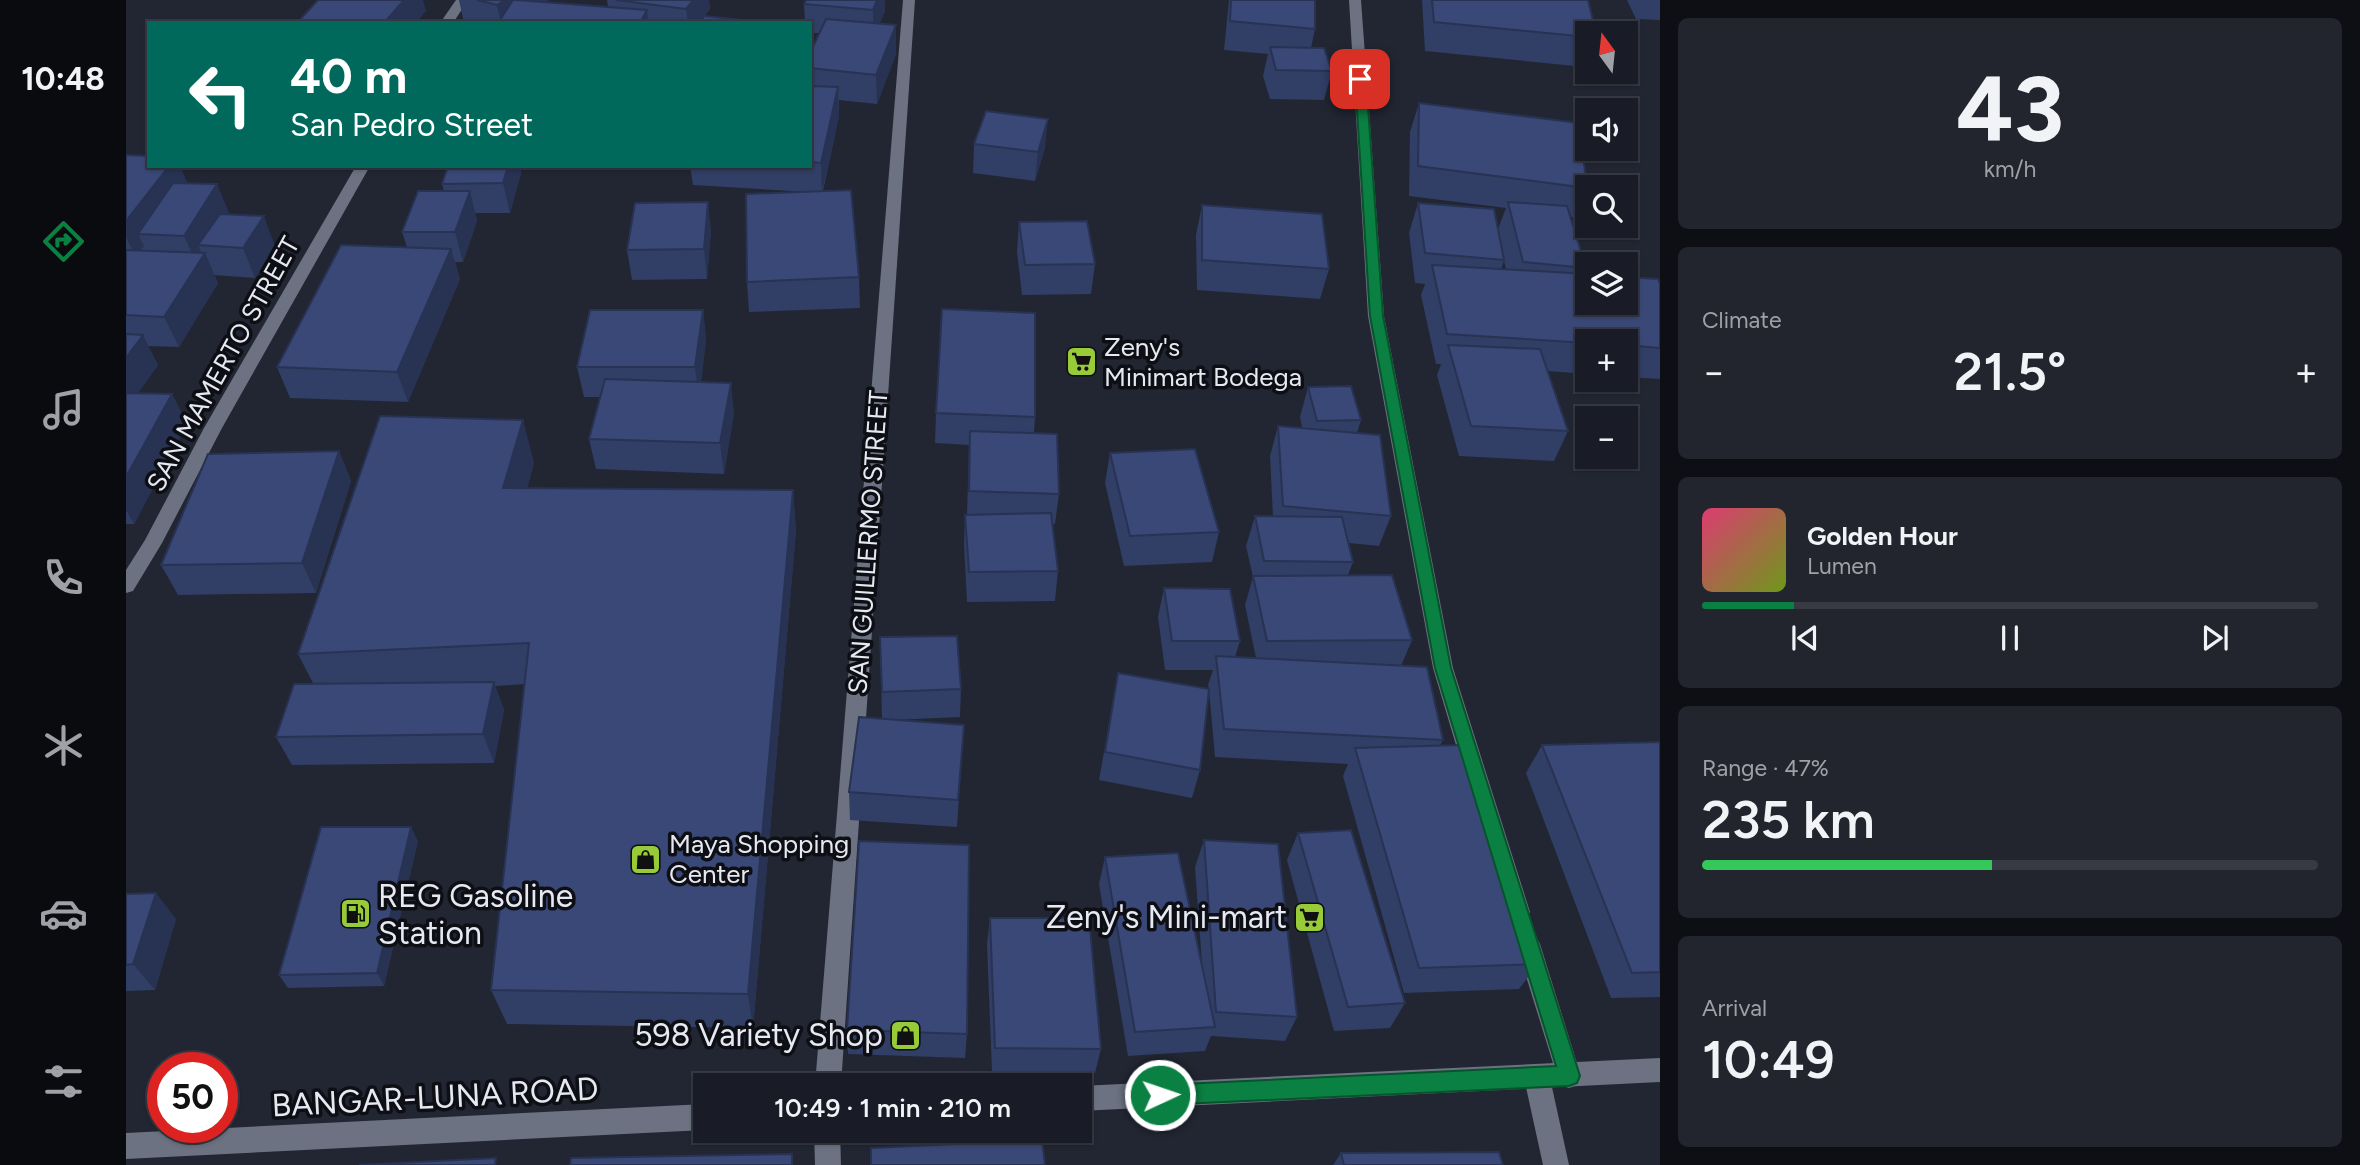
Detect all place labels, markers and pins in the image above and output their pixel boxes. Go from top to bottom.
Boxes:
pin [1330,49,1390,109]
place label: Zeny's Minimart Bodega [1104,331,1302,393]
supermarket icon: Zeny's Minimart Bodega [1064,345,1098,379]
place label: Maya Shopping Center [669,828,849,890]
shop icon: Maya Shopping Center [629,842,663,876]
place label: REG Gasoline Station [378,877,573,952]
fuel station icon: REG Gasoline Station [338,897,372,931]
place label: Zeny's Mini-mart [1046,898,1287,936]
supermarket icon: Zeny's Mini-mart [1293,900,1327,934]
place label: 598 Variety Shop [634,1016,883,1054]
shop icon: 598 Variety Shop [889,1018,923,1052]

